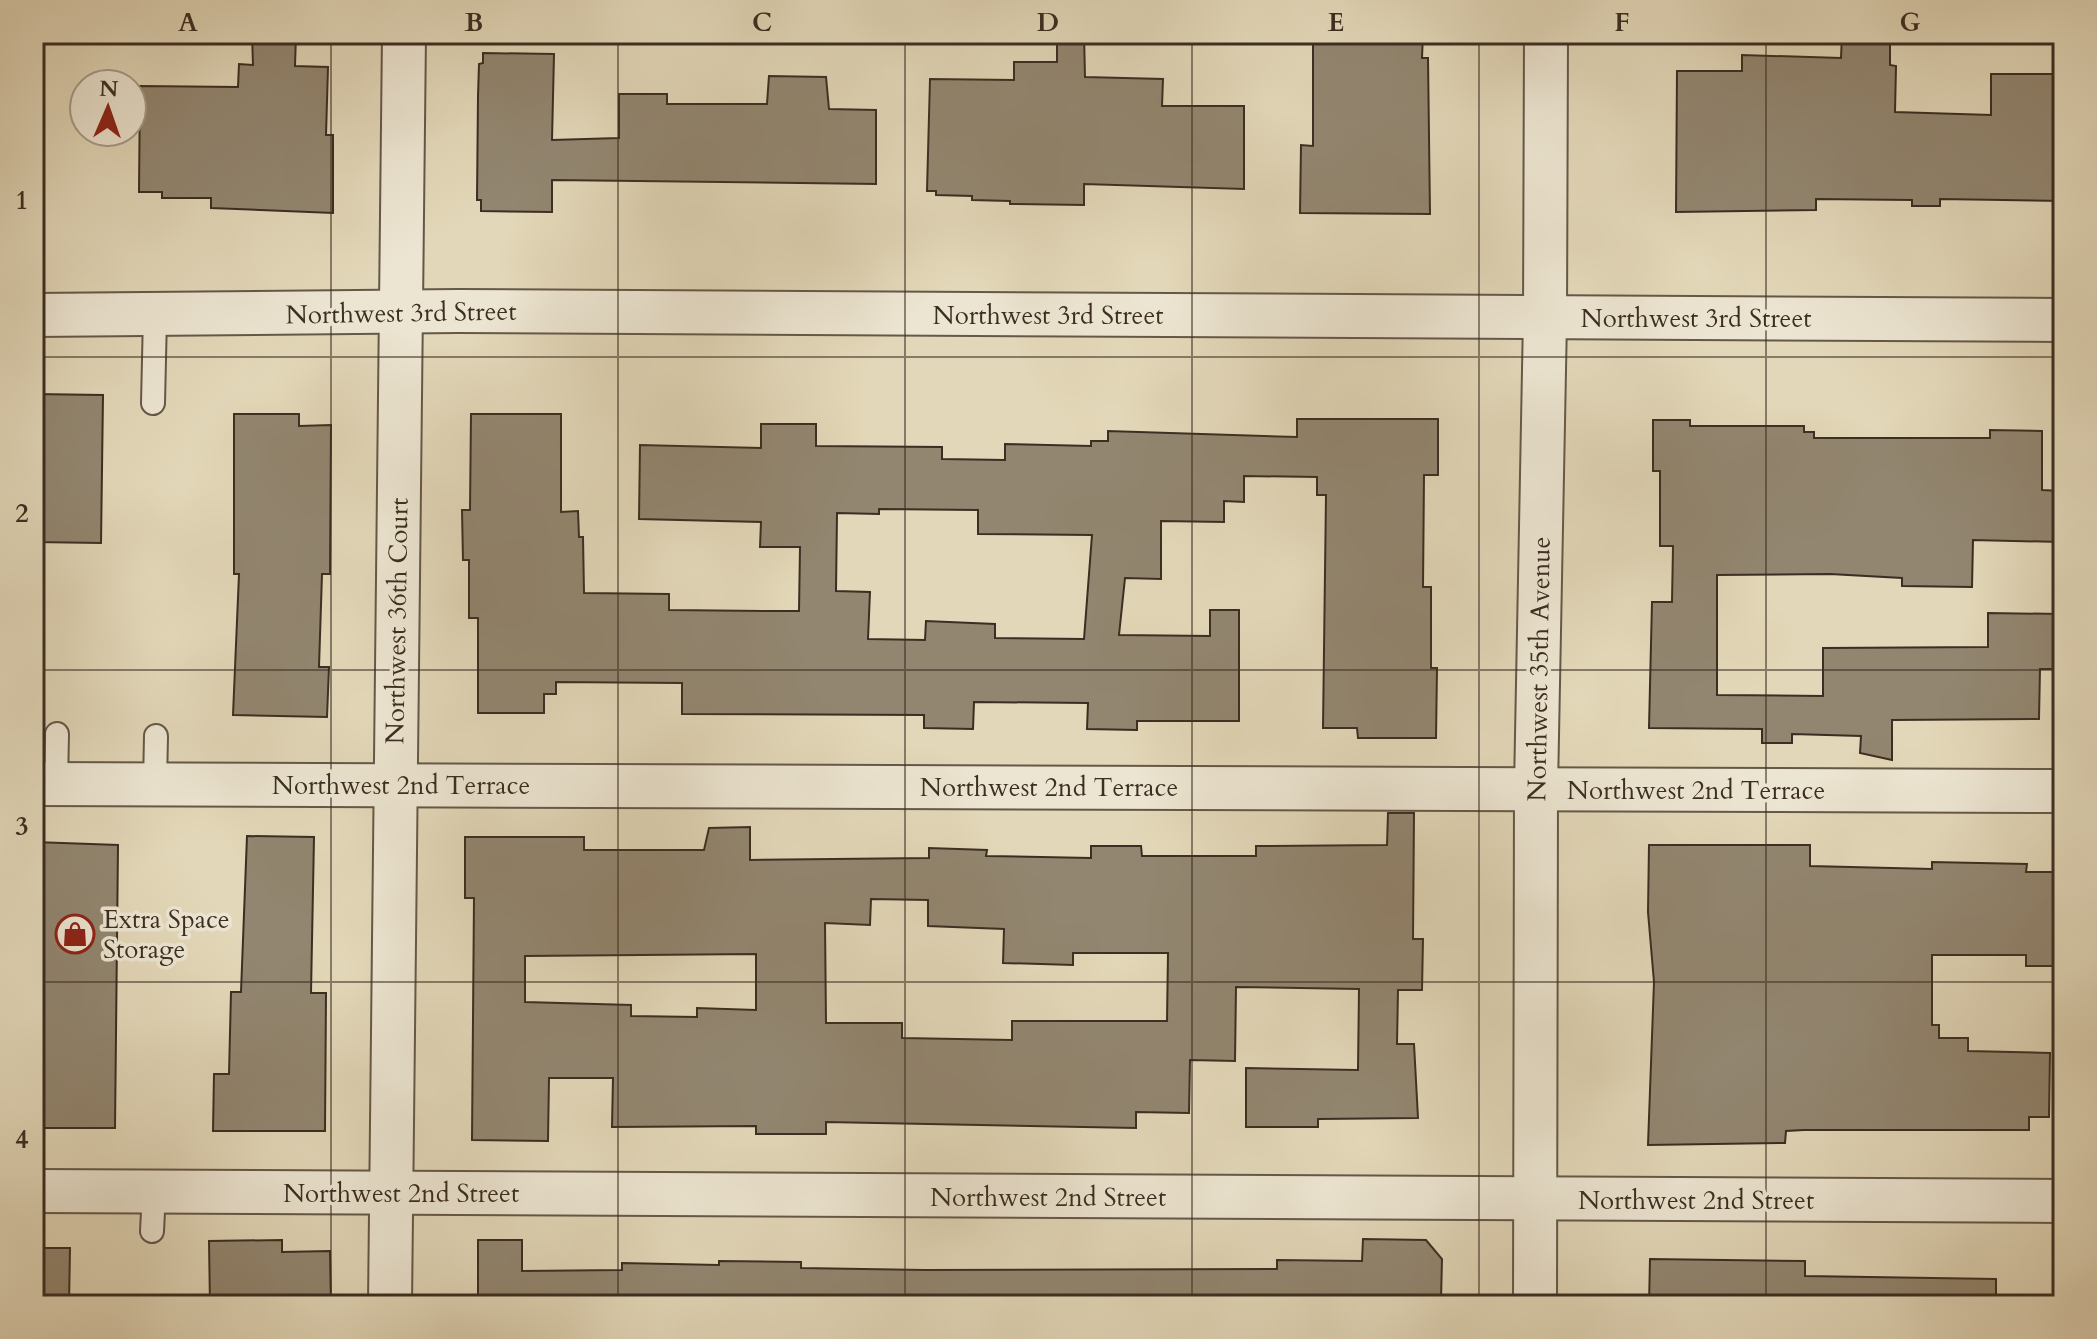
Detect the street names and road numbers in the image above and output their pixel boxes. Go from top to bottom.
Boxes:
street label: Northwest 3rd Street [285,293,517,333]
street label: Northwest 3rd Street [933,298,1163,333]
street label: Northwest 3rd Street [1581,301,1811,336]
street label: Northwest 36th Court [377,497,417,745]
street label: Northwest 35th Avenue [1519,536,1559,802]
street label: Northwest 2nd Terrace [272,768,530,803]
street label: Northwest 2nd Terrace [920,770,1178,805]
street label: Northwest 2nd Terrace [1567,773,1825,808]
street label: Northwest 2nd Street [283,1176,519,1211]
street label: Northwest 2nd Street [930,1180,1166,1215]
street label: Northwest 2nd Street [1578,1183,1814,1218]

